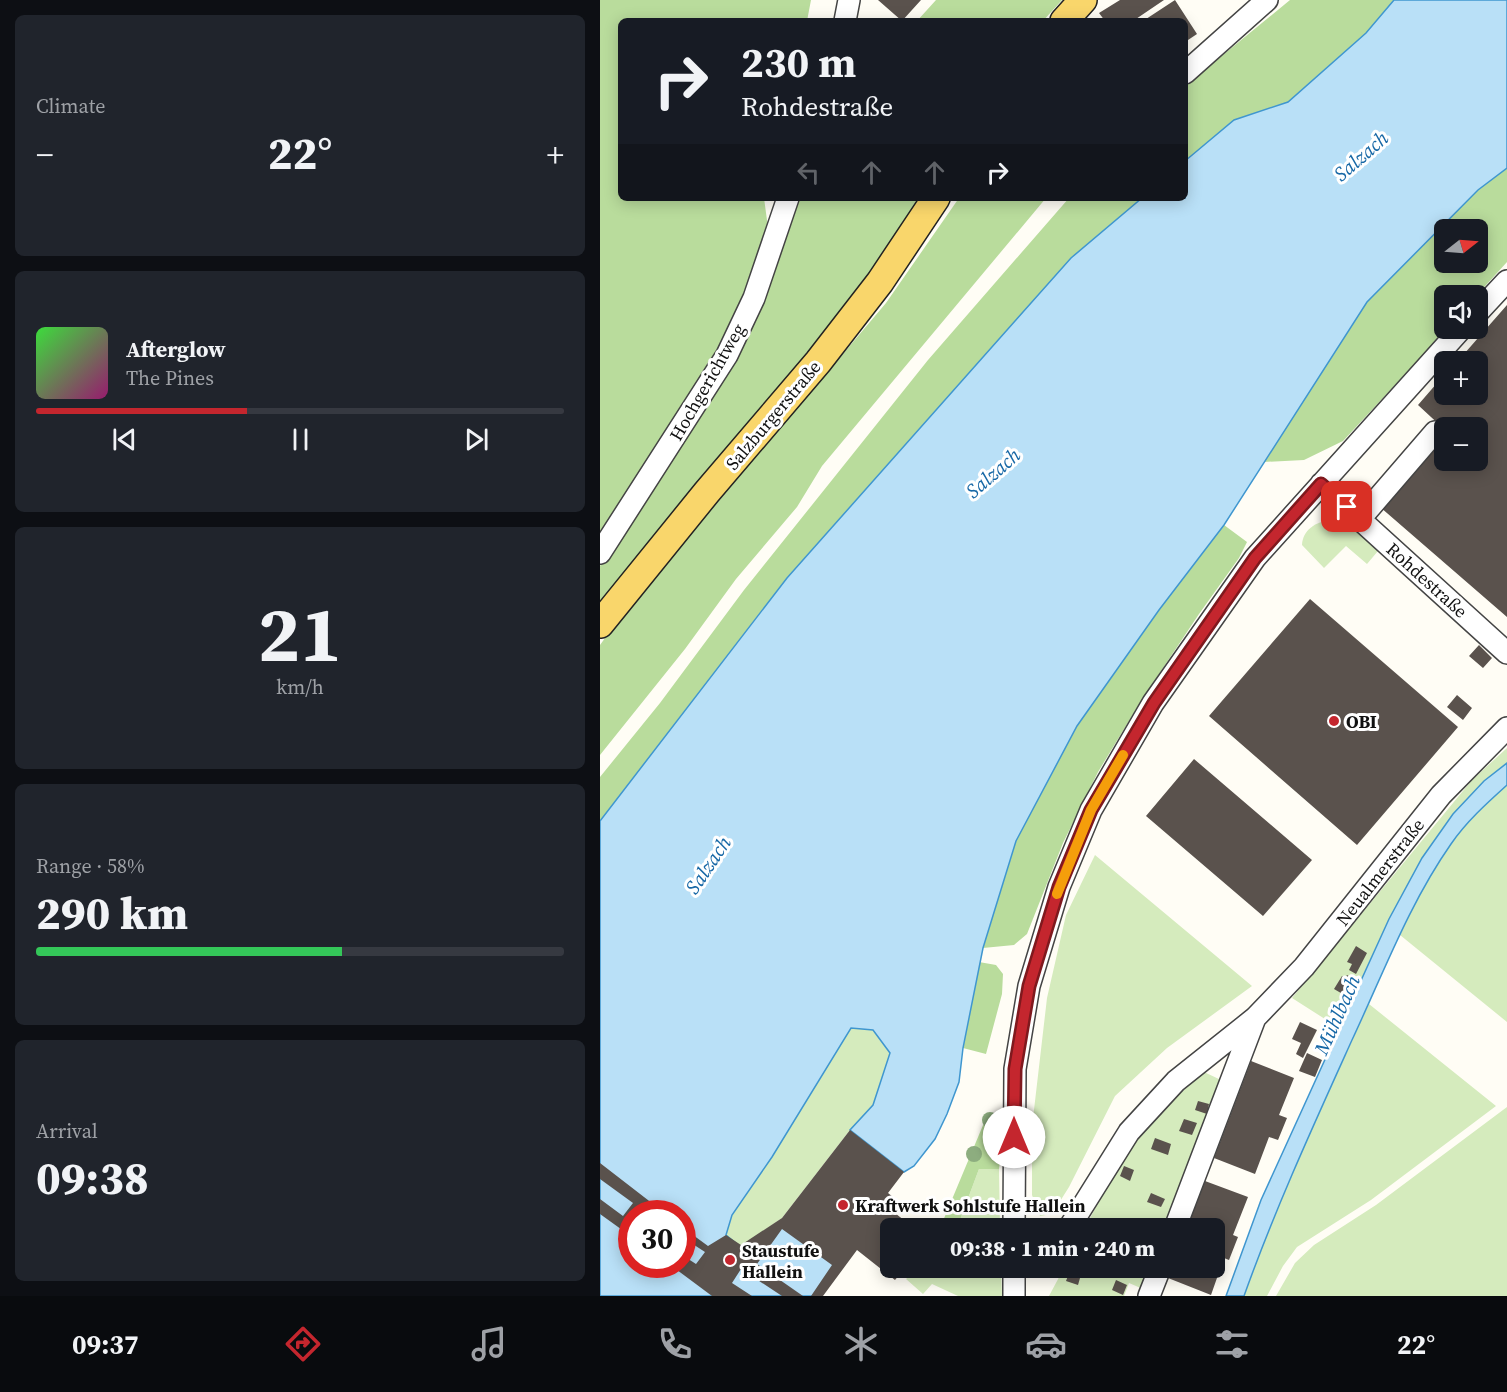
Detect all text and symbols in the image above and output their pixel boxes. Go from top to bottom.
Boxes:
text: 230 m [741,33,856,91]
icon: right [642,42,720,120]
text: Rohdestraße [741,88,893,125]
text: Climate [36,92,105,120]
text: 22° [268,122,332,184]
water label: Salzach [1328,124,1395,188]
text: − [36,132,54,177]
text: + [546,132,564,177]
icon: left [792,156,825,189]
icon: ahead [855,156,888,189]
icon: ahead [918,156,951,189]
icon: right [981,156,1014,189]
north arrow [1434,219,1488,273]
map controls [1434,219,1488,471]
button: sound [1434,285,1488,339]
street label: Hochgerichtweg [663,319,751,445]
text: Afterglow [126,334,226,364]
button: + [1434,351,1488,405]
street label: Salzburgerstraße [720,355,826,475]
text: The Pines [126,364,214,392]
button: − [1434,417,1488,471]
icon: previous [108,423,141,456]
icon: pause [284,423,317,456]
icon: next [460,423,493,456]
water label: Salzach [960,441,1027,505]
pin [1321,481,1372,532]
icon: arrive [1330,490,1363,523]
street label: Rohdestraße [1381,537,1473,623]
text: 21 [258,580,342,687]
text: km/h [276,673,324,701]
place label: OBI [1346,709,1377,734]
marker: OBI [1327,714,1341,728]
street label: Neualmerstraße [1330,813,1430,931]
water label: Salzach [678,830,738,899]
text: Range · 58% [36,852,145,880]
text: 290 km [36,882,188,944]
water label: Mühlbach [1307,971,1367,1060]
position arrow [982,1105,1046,1169]
text: Arrival [36,1117,98,1145]
text: 09:38 [36,1147,149,1209]
place label: Kraftwerk Sohlstufe Hallein [855,1193,1086,1218]
marker: Kraftwerk Sohlstufe Hallein [836,1198,850,1212]
speed limit sign: 30 [618,1200,696,1278]
text: 09:38 · 1 min · 240 m [950,1233,1155,1263]
place label: Staustufe Hallein [742,1238,819,1284]
marker: Staustufe Hallein [723,1253,737,1267]
icon: directions [282,1323,324,1365]
icon: music [468,1323,510,1365]
icon: phone [654,1323,696,1365]
icon: climate [840,1323,882,1365]
icon: car [1025,1323,1067,1365]
icon: filters [1211,1323,1253,1365]
text: 09:37 [72,1326,139,1363]
text: 22° [1397,1326,1435,1363]

